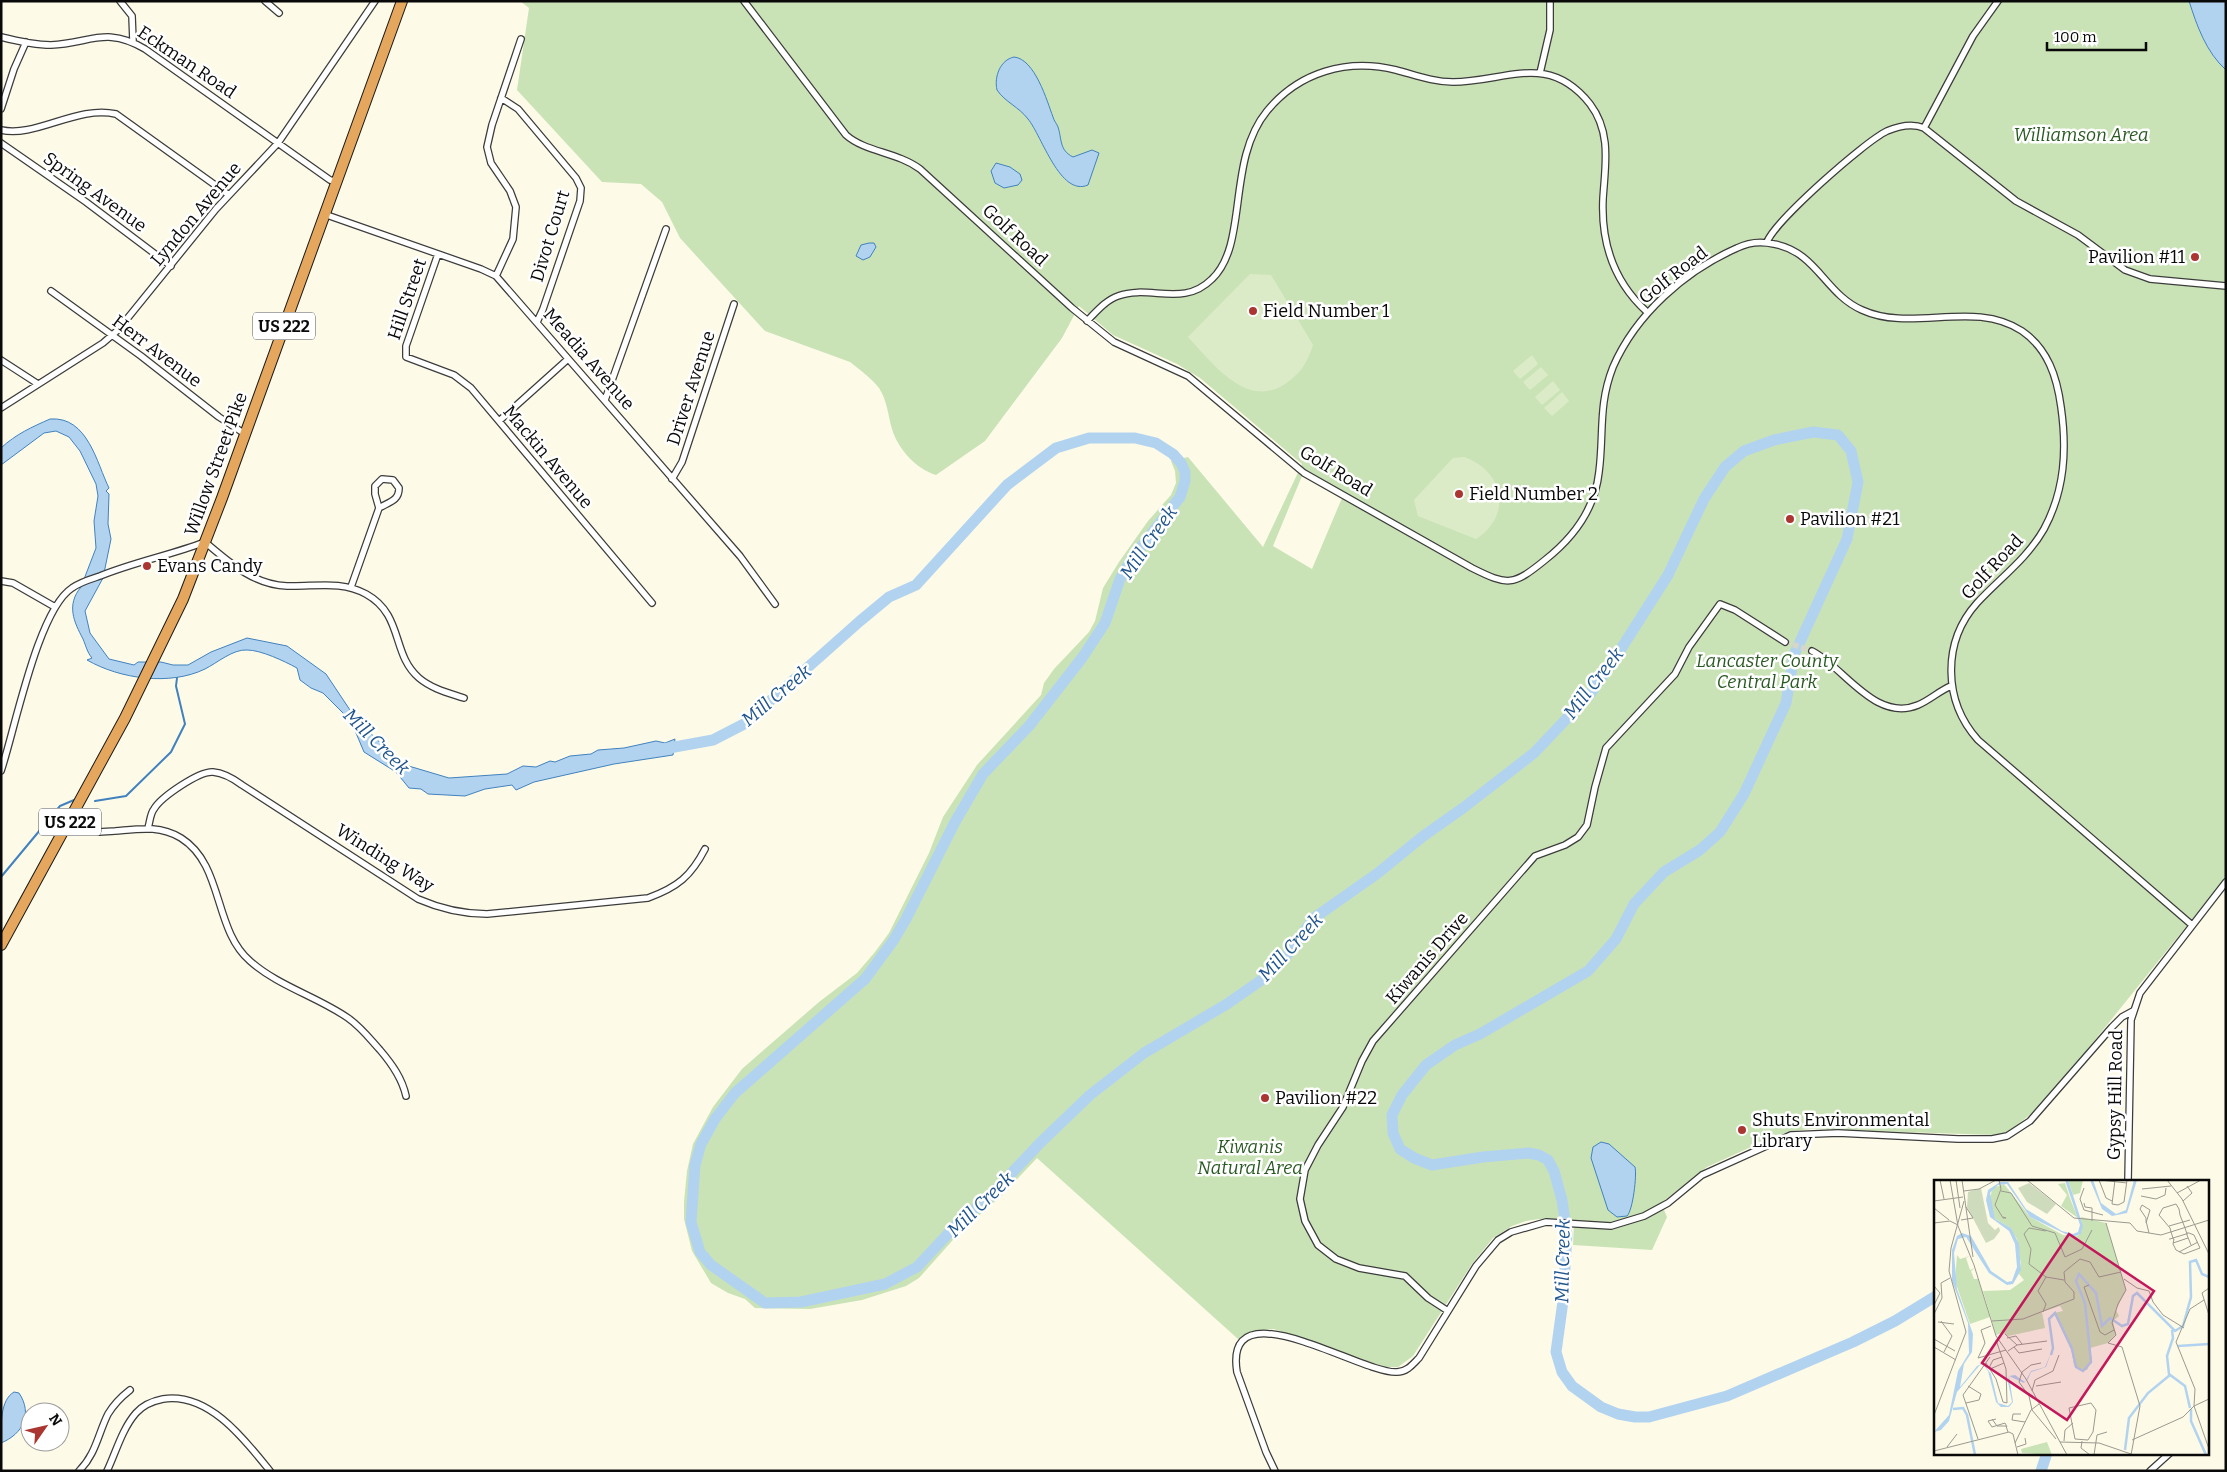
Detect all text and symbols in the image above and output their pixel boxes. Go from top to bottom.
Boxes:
scale bar [2047,20,2146,52]
street label: Eckman Road [134,21,241,103]
text: 100 m [2054,28,2097,46]
park label: Williamson Area [2013,124,2149,146]
street label: Spring Avenue [39,147,151,237]
street label: Lyndon Avenue [146,157,246,271]
street label: Divot Court [526,187,574,284]
street label: Golf Road [978,199,1052,271]
street label: Golf Road [1634,241,1712,309]
place label: Pavilion #11 [2088,246,2186,268]
marker: Pavilion #11 [2189,251,2201,263]
street label: Hill Street [383,255,431,343]
place label: Field Number 1 [1263,300,1390,322]
street label: Meadia Avenue [539,303,639,415]
marker: Field Number 1 [1247,305,1259,317]
street label: Herr Avenue [108,310,206,392]
road number: US 222 [253,312,315,340]
street label: Driver Avenue [662,328,720,448]
street label: Willow Street Pike [180,389,252,539]
street label: Mackin Avenue [498,401,598,513]
street label: Golf Road [1296,441,1377,501]
place label: Field Number 2 [1469,483,1598,505]
marker: Field Number 2 [1453,488,1465,500]
water label: Mill Creek [1115,501,1182,583]
place label: Pavilion #21 [1800,508,1900,530]
marker: Pavilion #21 [1784,513,1796,525]
street label: Golf Road [1956,530,2028,604]
place label: Evans Candy [157,555,263,577]
marker: Evans Candy [141,560,153,572]
water label: Mill Creek [1558,643,1629,724]
park label: Lancaster County Central Park [1696,650,1839,693]
water label: Mill Creek [737,659,816,731]
water label: Mill Creek [339,704,415,780]
road number: US 222 [39,809,101,836]
street label: Winding Way [332,819,438,897]
street label: Kiwanis Drive [1381,907,1473,1009]
water label: Mill Creek [1253,908,1328,986]
street label: Gypsy Hill Road [2103,1029,2127,1160]
place label: Pavilion #22 [1275,1087,1377,1109]
marker: Pavilion #22 [1259,1092,1271,1104]
place label: Shuts Environmental Library [1752,1109,1929,1152]
marker: Shuts Environmental Library [1736,1124,1748,1136]
park label: Kiwanis Natural Area [1197,1136,1303,1179]
water label: Mill Creek [942,1166,1019,1242]
inset map [1934,1180,2210,1454]
water label: Mill Creek [1550,1218,1575,1303]
north arrow [20,1402,70,1452]
text: N [45,1411,66,1429]

